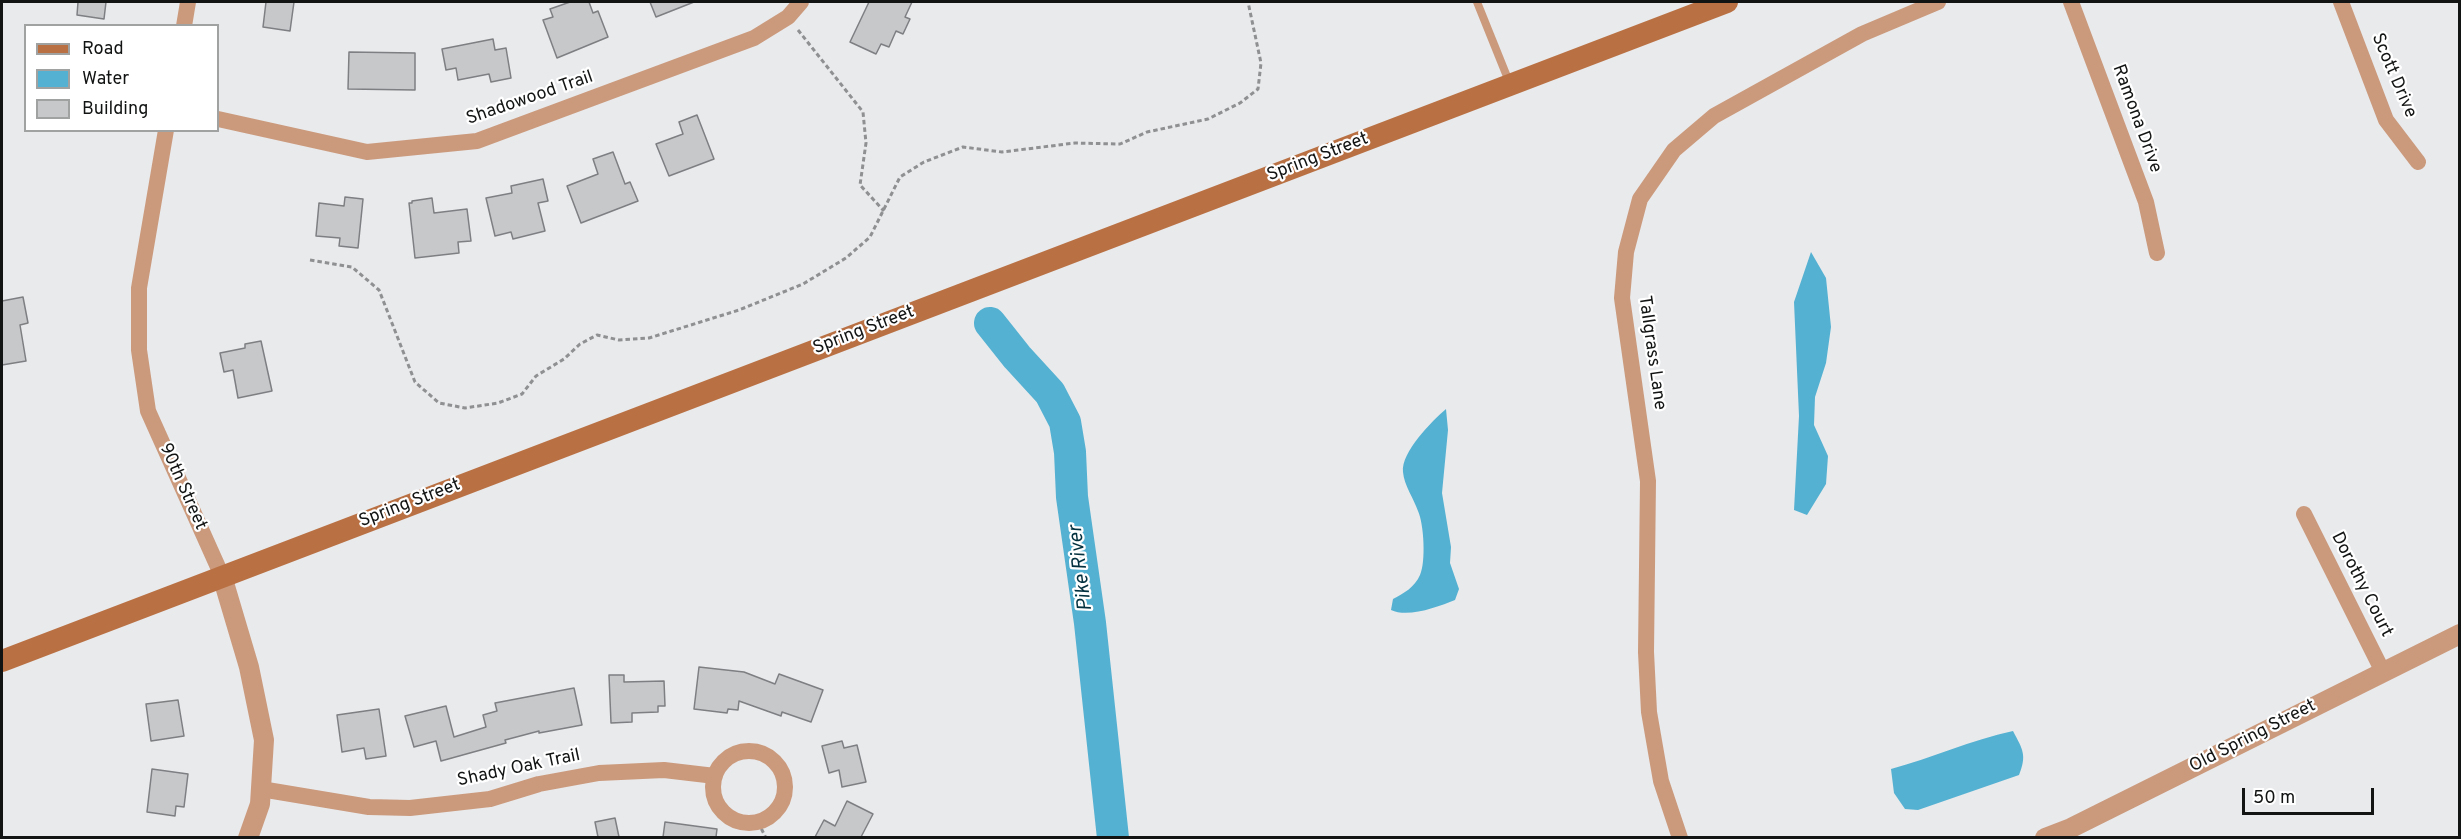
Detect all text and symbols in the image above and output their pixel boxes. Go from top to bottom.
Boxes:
legend [24,24,219,132]
street label: Scott Drive [2366,31,2420,121]
text: Road [82,38,124,61]
street label: Ramona Drive [2106,62,2166,176]
street label: Shadowood Trail [464,67,596,131]
text: Water [82,68,129,91]
text: Building [82,98,148,121]
street label: Spring Street [1264,129,1372,187]
street label: Tallgrass Lane [1632,294,1670,412]
street label: Spring Street [810,302,918,360]
street label: 90th Street [153,440,211,534]
street label: Spring Street [356,475,464,533]
water label: Pike River [1065,524,1099,612]
street label: Dorothy Court [2325,529,2397,641]
street label: Old Spring Street [2186,696,2320,778]
street label: Shady Oak Trail [456,745,582,793]
scale bar [2245,776,2377,814]
text: 50 m [2253,787,2295,810]

